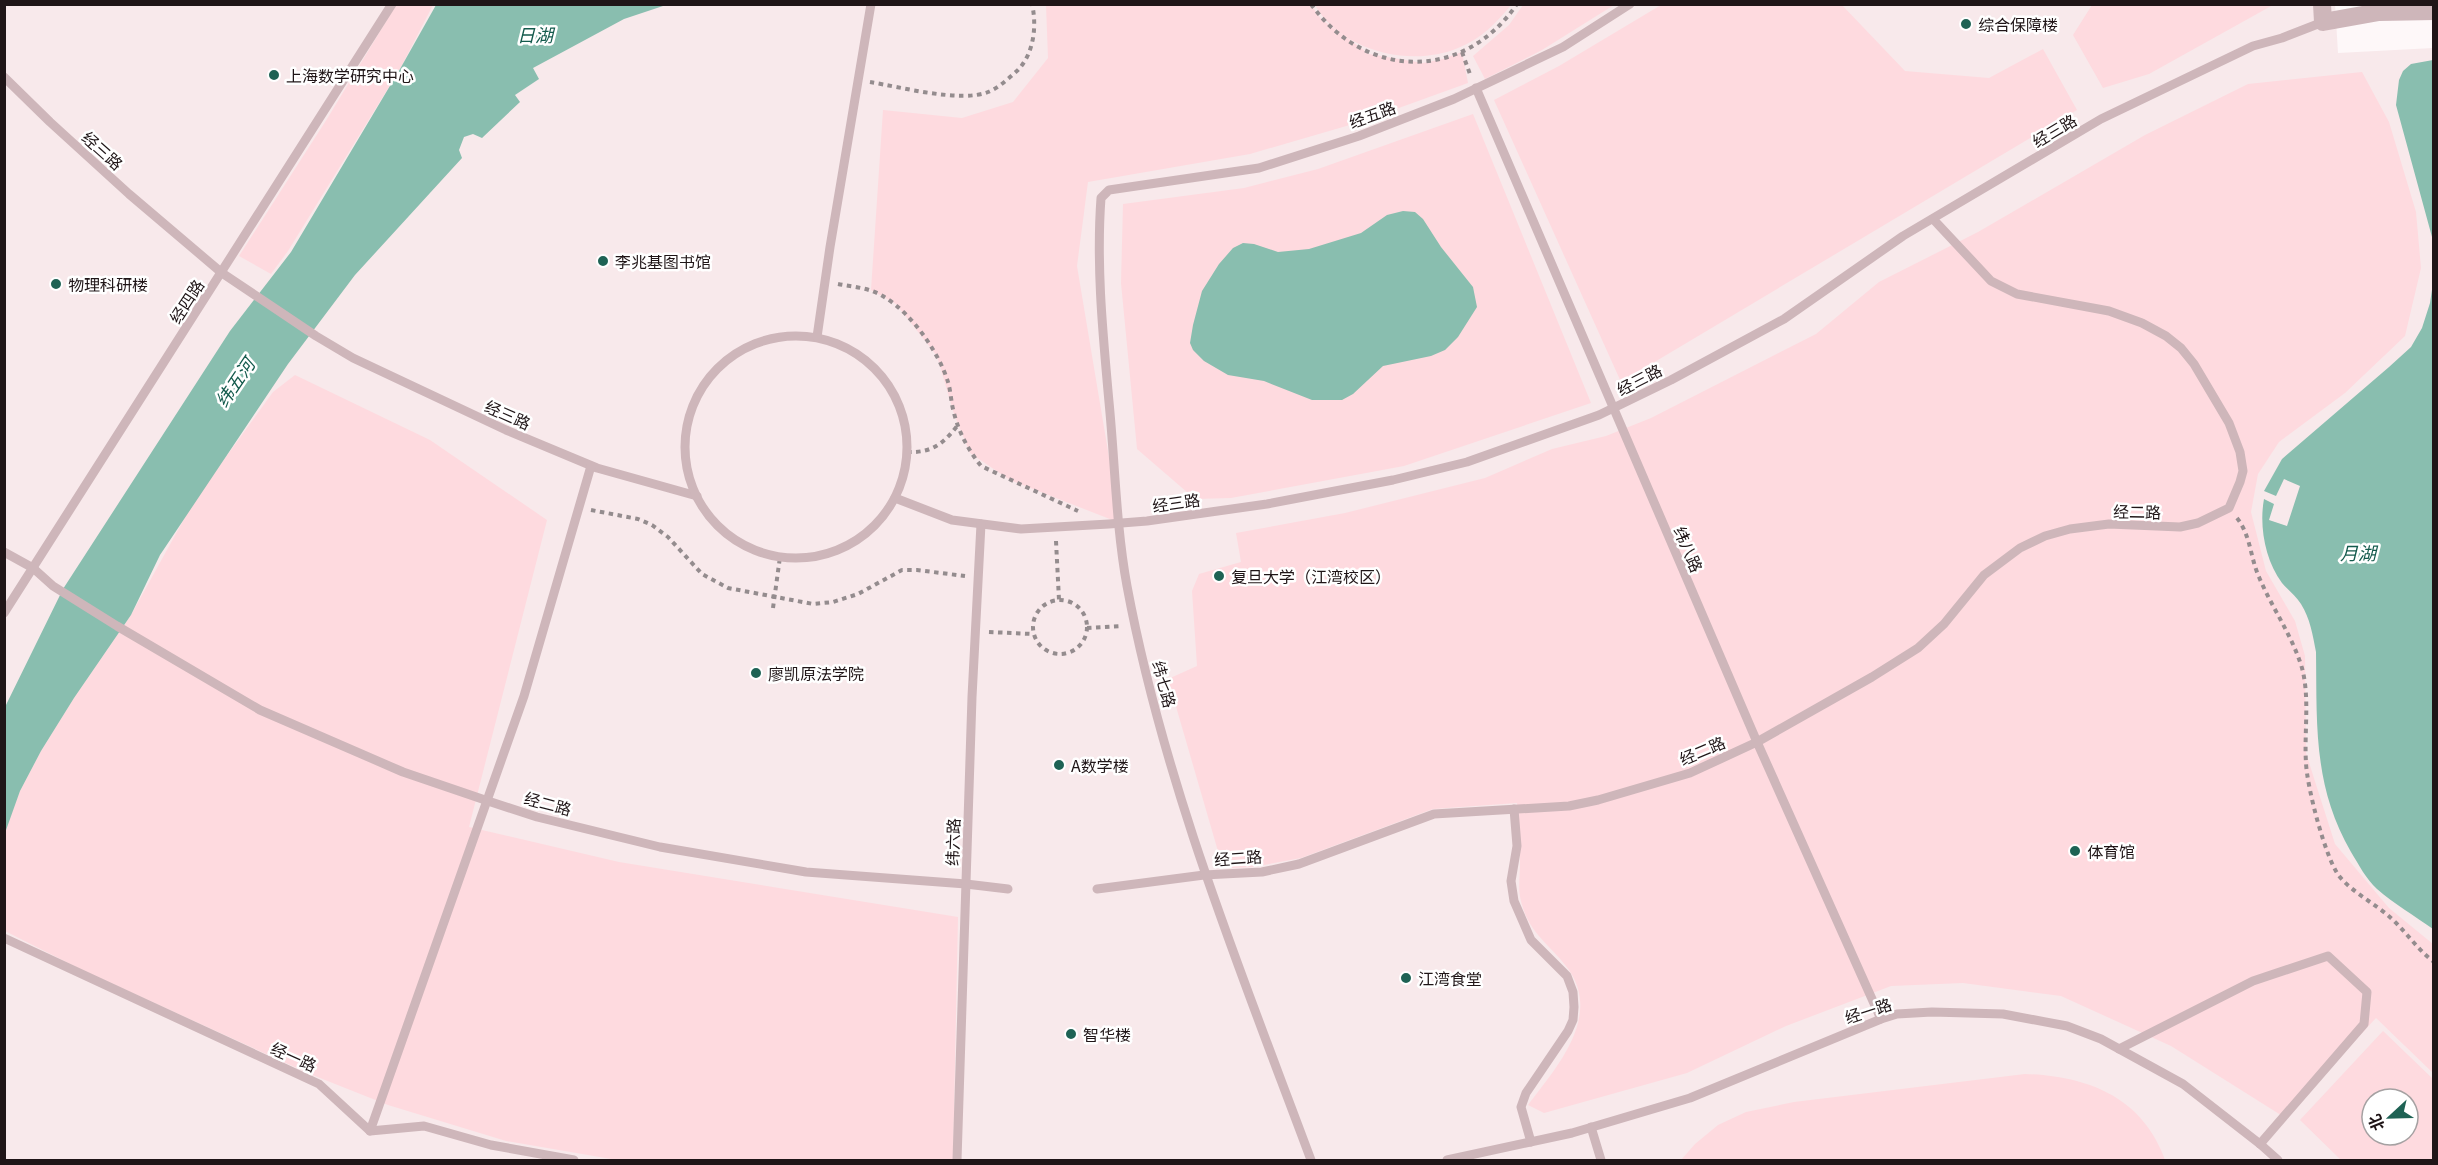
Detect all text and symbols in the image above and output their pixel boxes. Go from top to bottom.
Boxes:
place label: 综合保障楼 [1978,12,2058,36]
marker: 综合保障楼 [1959,17,1973,31]
water label: 日湖 [517,21,556,47]
place label: 上海数学研究中心 [286,63,414,87]
marker: 上海数学研究中心 [267,68,281,82]
street label: 经五路 [1345,95,1399,133]
street label: 经三路 [2027,107,2081,153]
street label: 经三路 [77,125,129,175]
place label: 李兆基图书馆 [615,249,711,273]
marker: 李兆基图书馆 [596,254,610,268]
place label: 物理科研楼 [68,272,148,296]
street label: 经四路 [163,274,209,328]
marker: 物理科研楼 [49,277,63,291]
water label: 纬五河 [208,350,262,412]
street label: 经三路 [1612,357,1666,401]
street label: 经三路 [481,393,535,435]
street label: 经三路 [1151,487,1201,517]
street label: 经二路 [2113,499,2161,523]
street label: 纬八路 [1669,522,1709,576]
water label: 月湖 [2340,539,2379,565]
place label: 复旦大学（江湾校区） [1231,564,1391,588]
marker: 复旦大学（江湾校区） [1212,569,1226,583]
street label: 纬七路 [1147,658,1183,710]
place label: 廖凯原法学院 [768,661,864,685]
marker: 廖凯原法学院 [749,666,763,680]
street label: 经二路 [1675,730,1729,770]
place label: A数学楼 [1071,753,1129,777]
marker: A数学楼 [1052,758,1066,772]
street label: 经二路 [522,785,574,821]
street label: 纬六路 [939,818,965,866]
place label: 体育馆 [2087,839,2135,863]
street label: 经二路 [1213,843,1263,871]
marker: 体育馆 [2068,844,2082,858]
place label: 江湾食堂 [1418,966,1482,990]
marker: 江湾食堂 [1399,971,1413,985]
street label: 经一路 [1841,991,1895,1029]
place label: 智华楼 [1083,1022,1131,1046]
marker: 智华楼 [1064,1027,1078,1041]
street label: 经一路 [267,1035,321,1077]
north arrow [2360,1087,2420,1147]
text: 北 [2361,1111,2389,1135]

